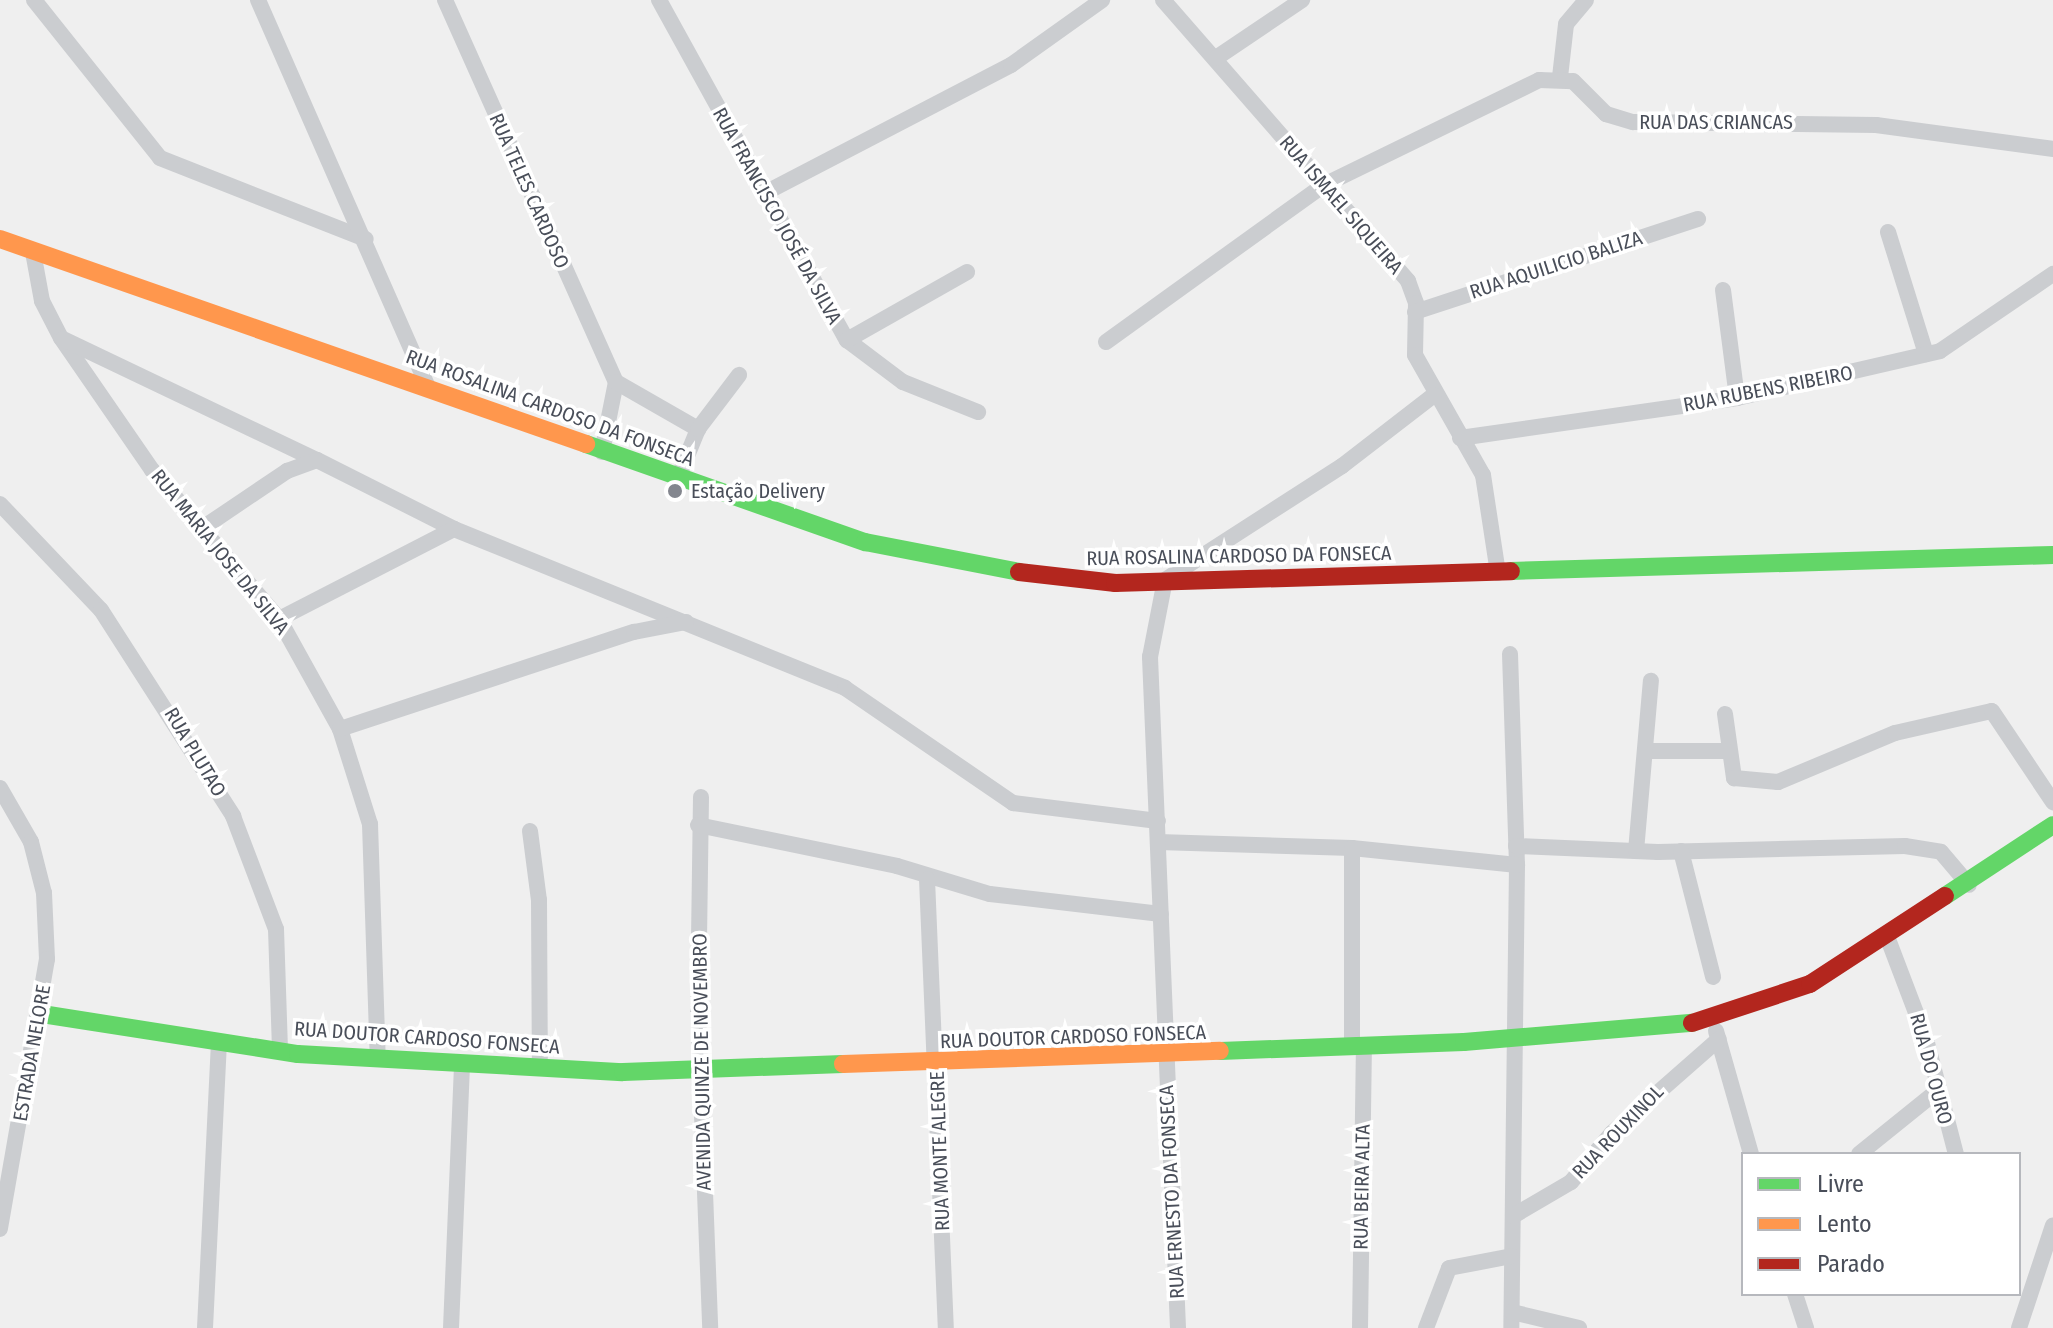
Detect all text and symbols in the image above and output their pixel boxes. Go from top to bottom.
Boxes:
street label: RUA FRANCISCO JOSÉ DA SILVA [707,104,847,328]
street label: RUA TELES CARDOSO [484,110,574,272]
street label: RUA DAS CRIANCAS [1639,110,1793,134]
street label: RUA ISMAEL SIQUEIRA [1274,131,1408,279]
street label: RUA AQUILICIO BALIZA [1467,226,1645,304]
street label: RUA ROSALINA CARDOSO DA FONSECA [403,345,697,471]
street label: RUA RUBENS RIBEIRO [1681,361,1855,417]
street label: RUA MARIA JOSE DA SILVA [146,465,294,639]
place label: Estação Delivery [691,479,825,503]
marker: Estação Delivery [666,482,684,500]
street label: RUA ROSALINA CARDOSO DA FONSECA [1086,541,1392,571]
street label: RUA PLUTAO [159,703,231,801]
street label: AVENIDA QUINZE DE NOVEMBRO [688,933,716,1191]
street label: ESTRADA NELORE [8,983,56,1123]
street label: RUA DO OURO [1905,1011,1957,1127]
street label: RUA DOUTOR CARDOSO FONSECA [293,1017,561,1059]
street label: RUA DOUTOR CARDOSO FONSECA [940,1020,1206,1054]
street label: RUA MONTE ALEGRE [925,1071,955,1231]
street label: RUA ROUXINOL [1567,1080,1669,1184]
street label: RUA ERNESTO DA FONSECA [1154,1085,1190,1299]
street label: RUA BEIRA ALTA [1349,1124,1375,1250]
legend [1741,1152,2021,1296]
text: Livre [1817,1170,1864,1198]
text: Lento [1817,1210,1872,1238]
text: Parado [1817,1250,1885,1278]

